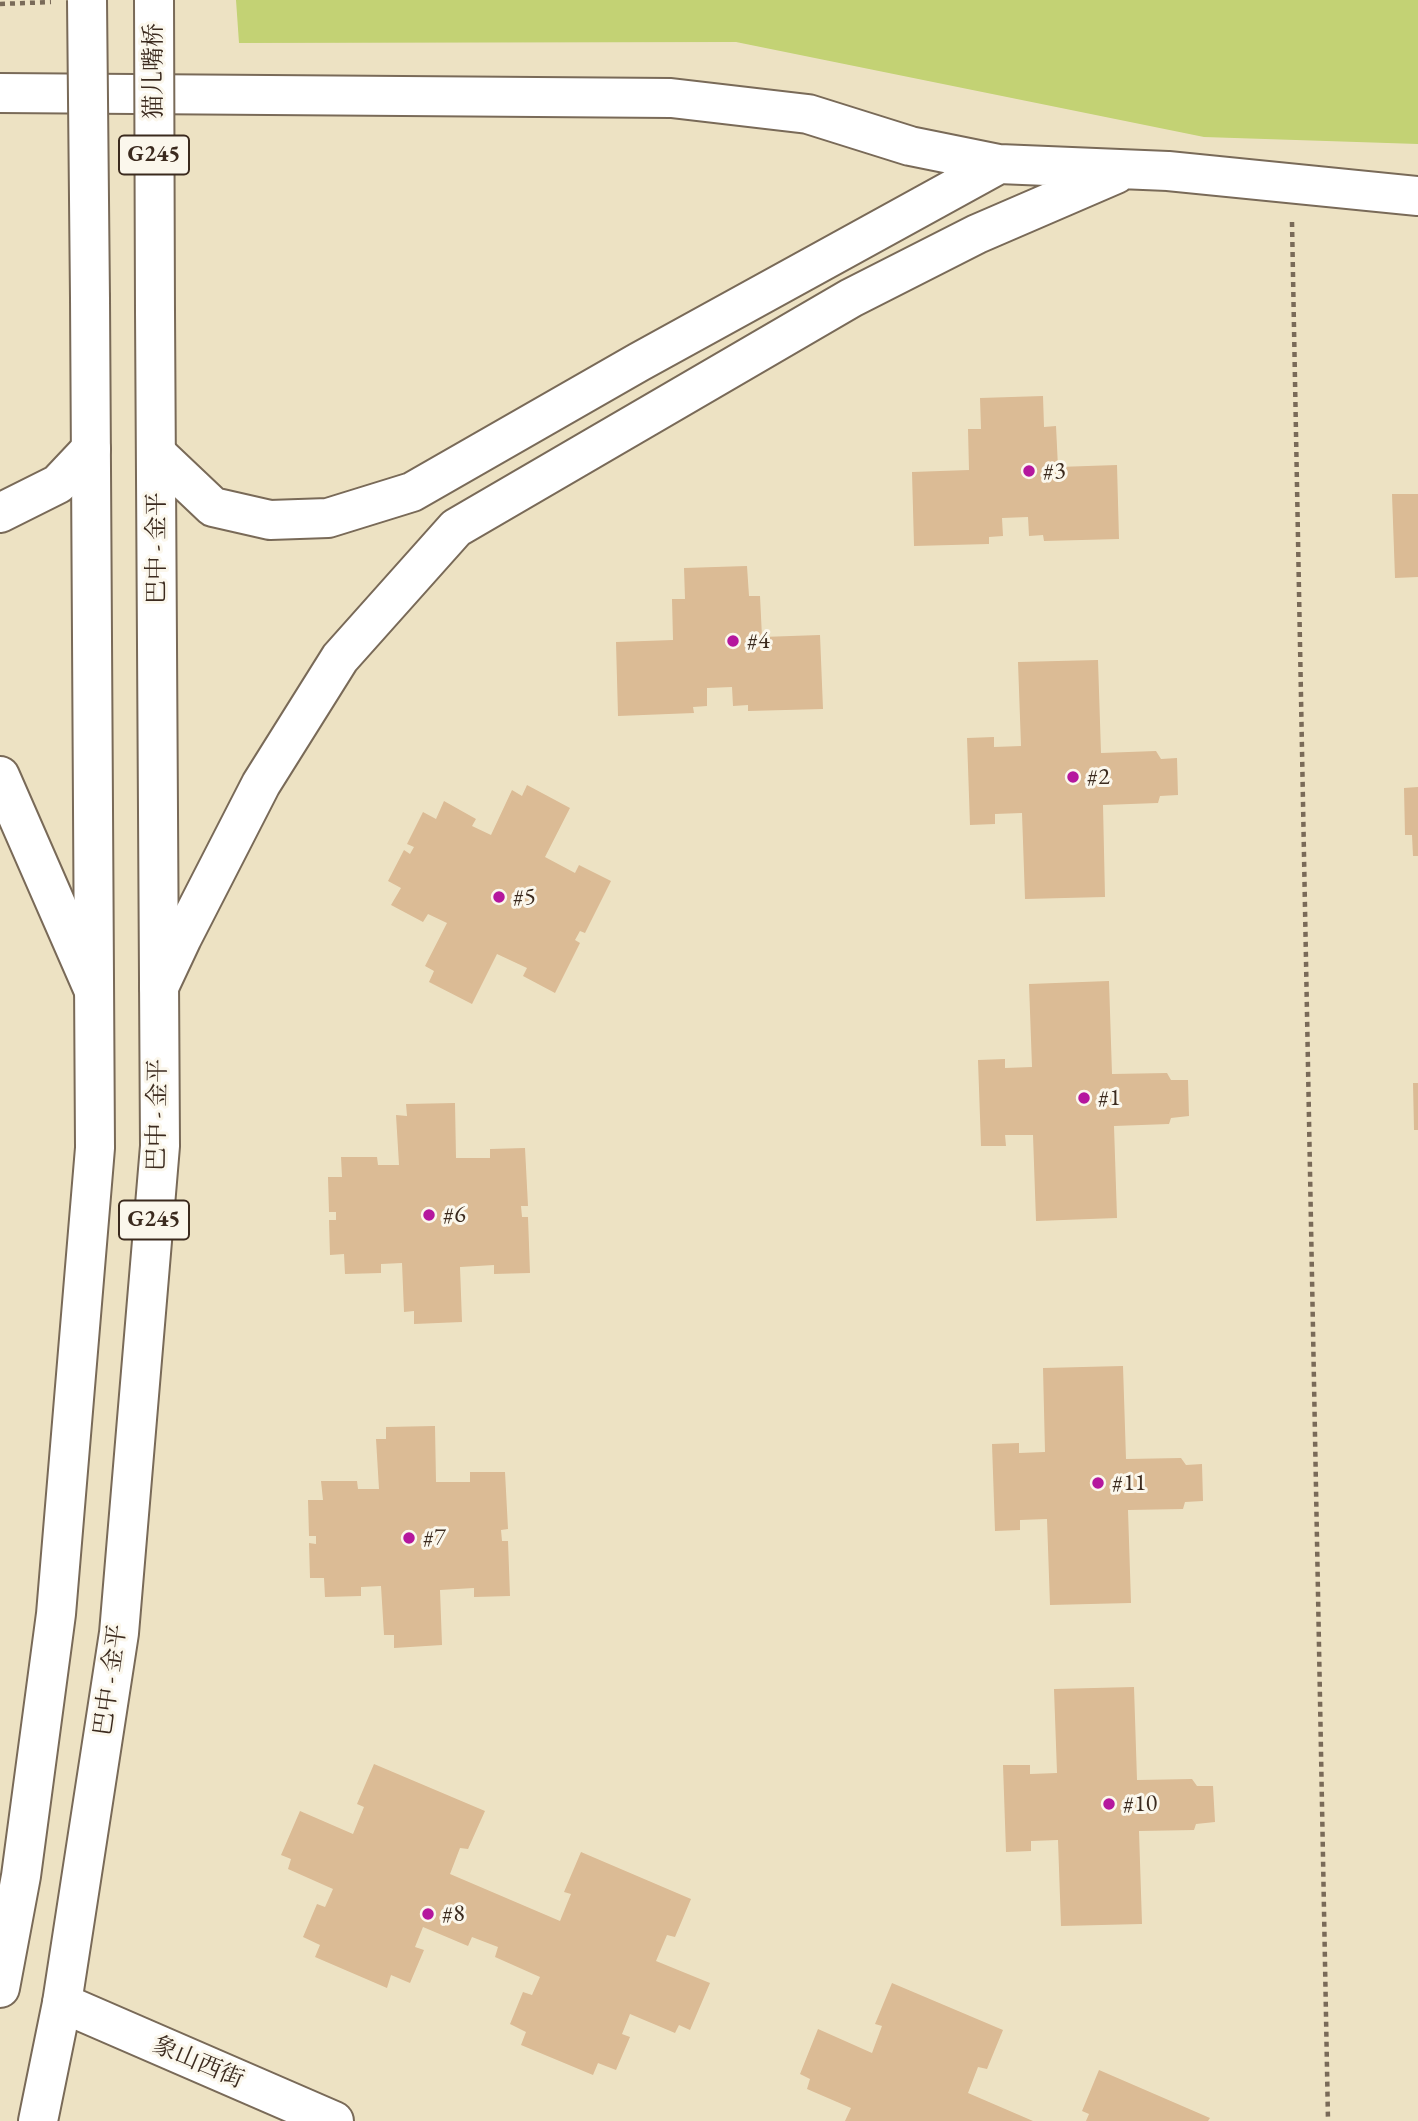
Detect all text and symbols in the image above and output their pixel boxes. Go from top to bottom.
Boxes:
street label: 猫儿嘴桥 [140,23,168,119]
road number: G245 [119,136,189,174]
place label: #3 [1043,457,1066,485]
marker: #3 [1021,463,1037,479]
street label: 巴中 - 金平 [143,492,171,604]
place label: #4 [747,627,770,655]
marker: #4 [725,633,741,649]
place label: #2 [1087,763,1110,791]
marker: #2 [1065,769,1081,785]
place label: #5 [513,883,536,911]
marker: #5 [491,889,507,905]
street label: 巴中 - 金平 [143,1059,173,1171]
place label: #1 [1098,1084,1121,1112]
marker: #1 [1076,1090,1092,1106]
road number: G245 [119,1200,189,1240]
place label: #6 [443,1201,466,1229]
marker: #6 [421,1207,437,1223]
place label: #11 [1112,1469,1146,1497]
marker: #11 [1090,1475,1106,1491]
place label: #7 [423,1524,446,1552]
marker: #7 [401,1530,417,1546]
street label: 巴中 - 金平 [89,1622,133,1738]
place label: #10 [1123,1790,1157,1818]
marker: #10 [1101,1796,1117,1812]
place label: #8 [442,1900,465,1928]
marker: #8 [420,1906,436,1922]
street label: 象山西街 [148,2031,248,2095]

